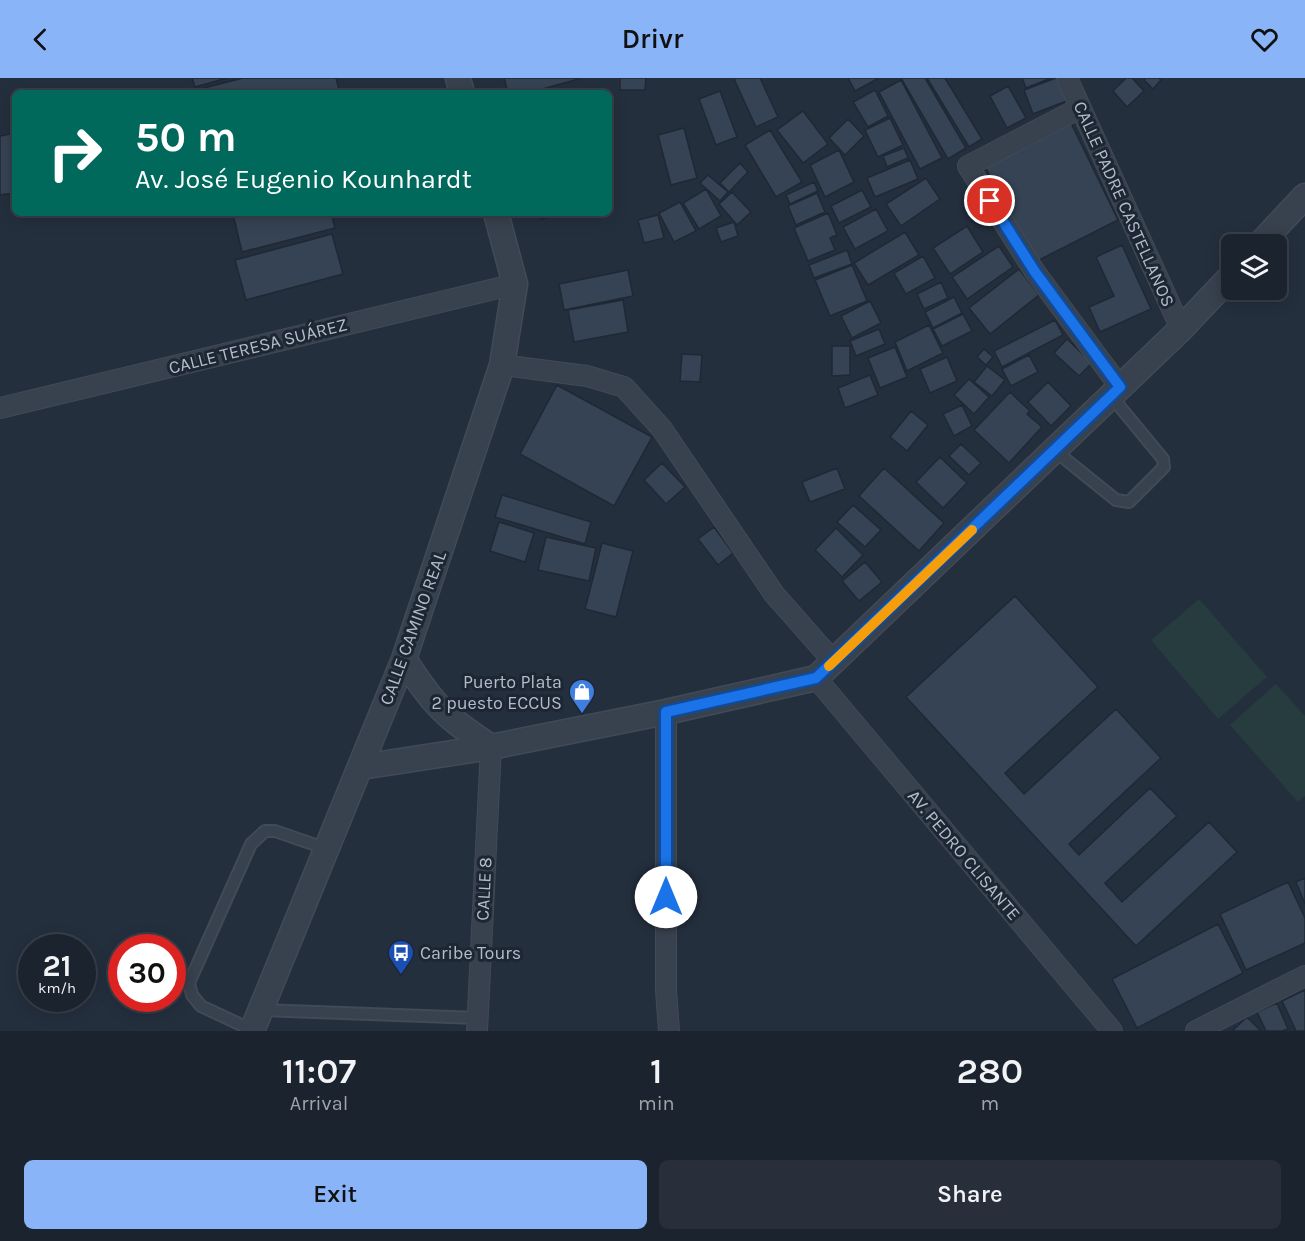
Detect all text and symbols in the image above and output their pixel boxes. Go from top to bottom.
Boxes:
icon: back [24,23,57,56]
text: Drivr [622,23,683,55]
icon: heart [1248,23,1281,56]
street label: CALLE PADRE CASTELLANOS [1069,98,1179,310]
text: 50 m [135,112,237,162]
icon: right [36,114,114,192]
text: Av. José Eugenio Kounhardt [135,163,472,195]
pin [964,175,1015,226]
icon: arrive [973,184,1006,217]
map controls [1221,234,1287,300]
button: layers [1221,234,1287,300]
street label: CALLE TERESA SUÁREZ [166,312,350,379]
street label: CALLE CAMINO REAL [375,547,451,708]
place label: Puerto Plata 2 puesto ECCUS [431,671,562,714]
shop icon: Puerto Plata 2 puesto ECCUS [567,677,597,715]
street label: AV. PEDRO CLISANTE [903,785,1025,925]
street label: CALLE 8 [471,857,497,921]
position arrow [634,865,698,929]
speed limit sign: 30 [108,934,186,1012]
bus stop icon: Caribe Tours [386,938,416,976]
place label: Caribe Tours [420,942,521,964]
text: 21 [43,948,71,984]
text: km/h [38,979,76,997]
text: 11:07 [282,1050,356,1092]
text: 1 [650,1050,663,1092]
text: 280 [956,1050,1023,1092]
text: Arrival [290,1092,348,1115]
text: min [638,1092,675,1115]
text: m [980,1092,999,1115]
button: Exit [24,1160,647,1229]
button: Share [659,1160,1281,1229]

